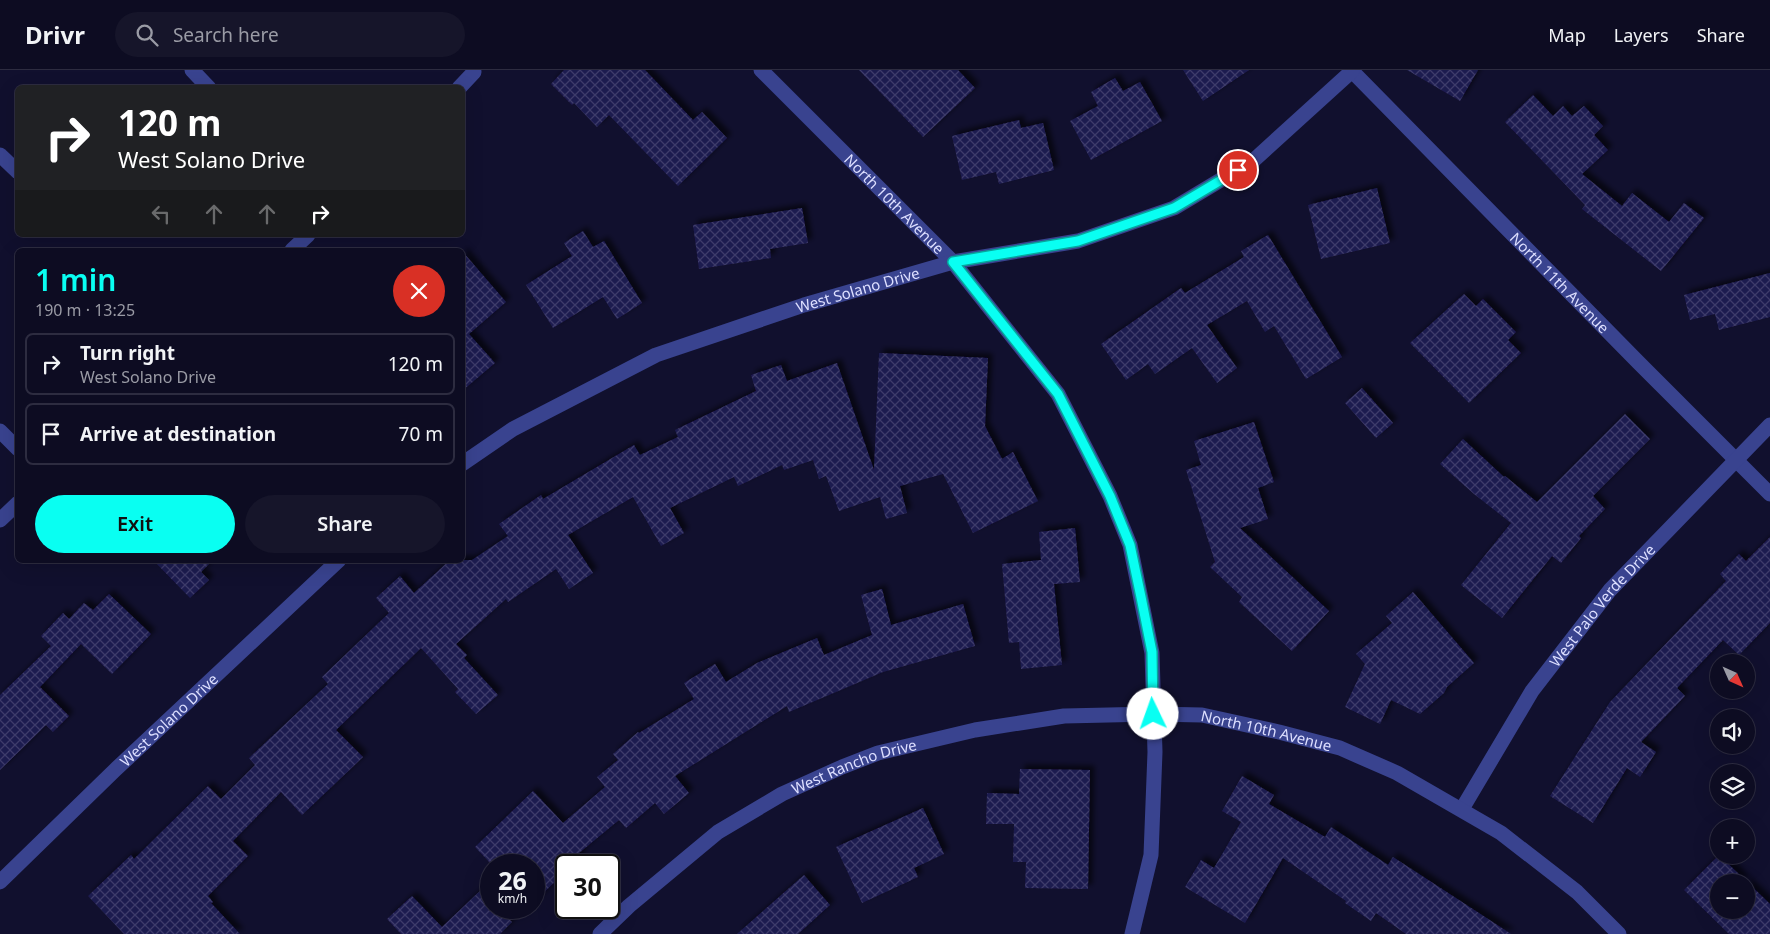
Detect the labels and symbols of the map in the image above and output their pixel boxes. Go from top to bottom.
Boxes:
street label: North 10th Avenue [840,149,949,258]
pin [1217,149,1259,191]
street label: North 11th Avenue [1506,228,1614,337]
street label: West Solano Drive [793,262,922,317]
street label: West Palo Verde Drive [1544,540,1659,671]
north arrow [1710,654,1755,699]
street label: West Solano Drive [115,669,222,771]
position arrow [1126,687,1178,739]
street label: North 10th Avenue [1199,705,1334,755]
street label: West Rancho Drive [788,734,918,798]
speed limit sign: 30 [555,854,620,919]

